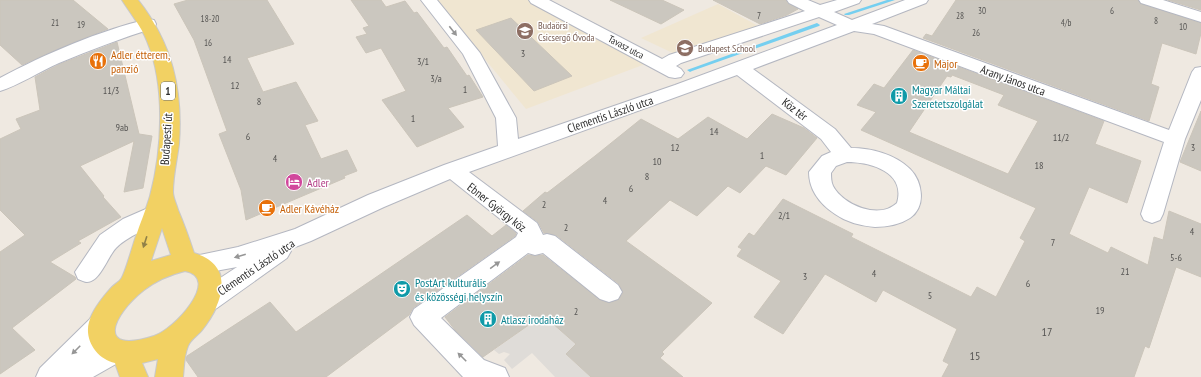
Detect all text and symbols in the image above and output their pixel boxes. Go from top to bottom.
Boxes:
house number: 30 [978,5,986,16]
house number: 6 [1110,5,1114,16]
house number: 7 [757,10,761,21]
house number: 28 [956,10,964,21]
house number: 18-20 [201,13,219,24]
house number: 8 [1154,15,1158,26]
house number: 21 [51,17,59,28]
house number: 4/b [1061,17,1071,28]
house number: 19 [77,19,85,30]
place label: Budaörsi Csicsergő Óvoda [538,19,594,44]
school or university icon: Budaörsi Csicsergő Óvoda [515,21,535,41]
house number: 10 [1179,21,1187,32]
one-way arrow [449,25,458,36]
house number: 26 [972,27,980,38]
street label: Tavasz utca [606,32,646,62]
house number: 16 [204,37,212,48]
school or university icon: Budapest School [675,38,695,58]
place label: Budapest School [698,42,756,55]
place label: Adler étterem, panzió [111,47,170,76]
house number: 3 [521,47,525,60]
restaurant icon: Adler étterem, panzió [88,51,108,71]
house number: 14 [223,53,232,66]
cafe icon: Major [911,53,931,73]
house number: 3/1 [417,55,429,68]
place label: Major [934,56,958,71]
street label: Arany János utca [978,61,1048,99]
house number: 3/a [430,72,442,85]
house number: 12 [231,79,240,92]
road number: 1 [161,82,175,100]
place label: Magyar Máltai Szeretetszolgálat [912,82,984,111]
house number: 1 [463,83,467,96]
house number: 11/3 [103,84,119,97]
building icon: Magyar Máltai Szeretetszolgálat [889,86,909,106]
street label: Clementis László utca [565,92,655,136]
street label: Köz tér [779,94,811,124]
house number: 8 [257,95,261,108]
street label: Budapesti út [157,112,175,165]
house number: 1 [411,112,415,125]
house number: 9ab [116,121,128,134]
house number: 14 [710,125,719,138]
house number: 6 [246,130,251,143]
house number: 11/2 [1053,131,1069,144]
house number: 12 [671,141,680,154]
house number: 3 [1191,141,1195,154]
house number: 1 [760,149,764,162]
house number: 4 [273,152,278,165]
house number: 10 [653,155,662,168]
house number: 18 [1035,159,1044,172]
house number: 8 [645,170,649,183]
hotel icon: Adler [284,172,304,192]
place label: Adler [307,175,330,190]
street label: Ebner György köz [464,179,530,235]
house number: 6 [629,182,634,195]
house number: 4 [603,194,608,207]
cafe icon: Adler Kávéház [257,198,277,218]
house number: 2 [542,198,546,211]
place label: Adler Kávéház [280,201,339,216]
house number: 2/1 [778,209,790,222]
house number: 2 [564,221,568,234]
house number: 4 [1190,225,1195,238]
one-way arrow [142,236,148,248]
street label: Clementis László utca [215,236,298,298]
house number: 7 [1051,236,1055,249]
house number: 5-6 [1170,251,1182,264]
one-way arrow [234,253,246,259]
one-way arrow [489,261,500,269]
house number: 21 [1121,265,1130,278]
house number: 4 [872,267,877,280]
house number: 3 [803,270,807,283]
place label: PostArt kulturális és közösségi helyszín [415,275,503,304]
house number: 6 [1026,277,1031,290]
theatre icon: PostArt kulturális és közösségi helyszín [392,279,412,299]
house number: 5 [928,289,932,302]
house number: 19 [1096,304,1105,317]
house number: 2 [574,305,578,318]
building icon: Atlasz irodaház [478,309,498,329]
place label: Atlasz irodaház [501,312,564,327]
house number: 17 [1042,324,1052,339]
one-way arrow [71,345,81,355]
house number: 15 [970,348,980,363]
one-way arrow [457,352,467,362]

